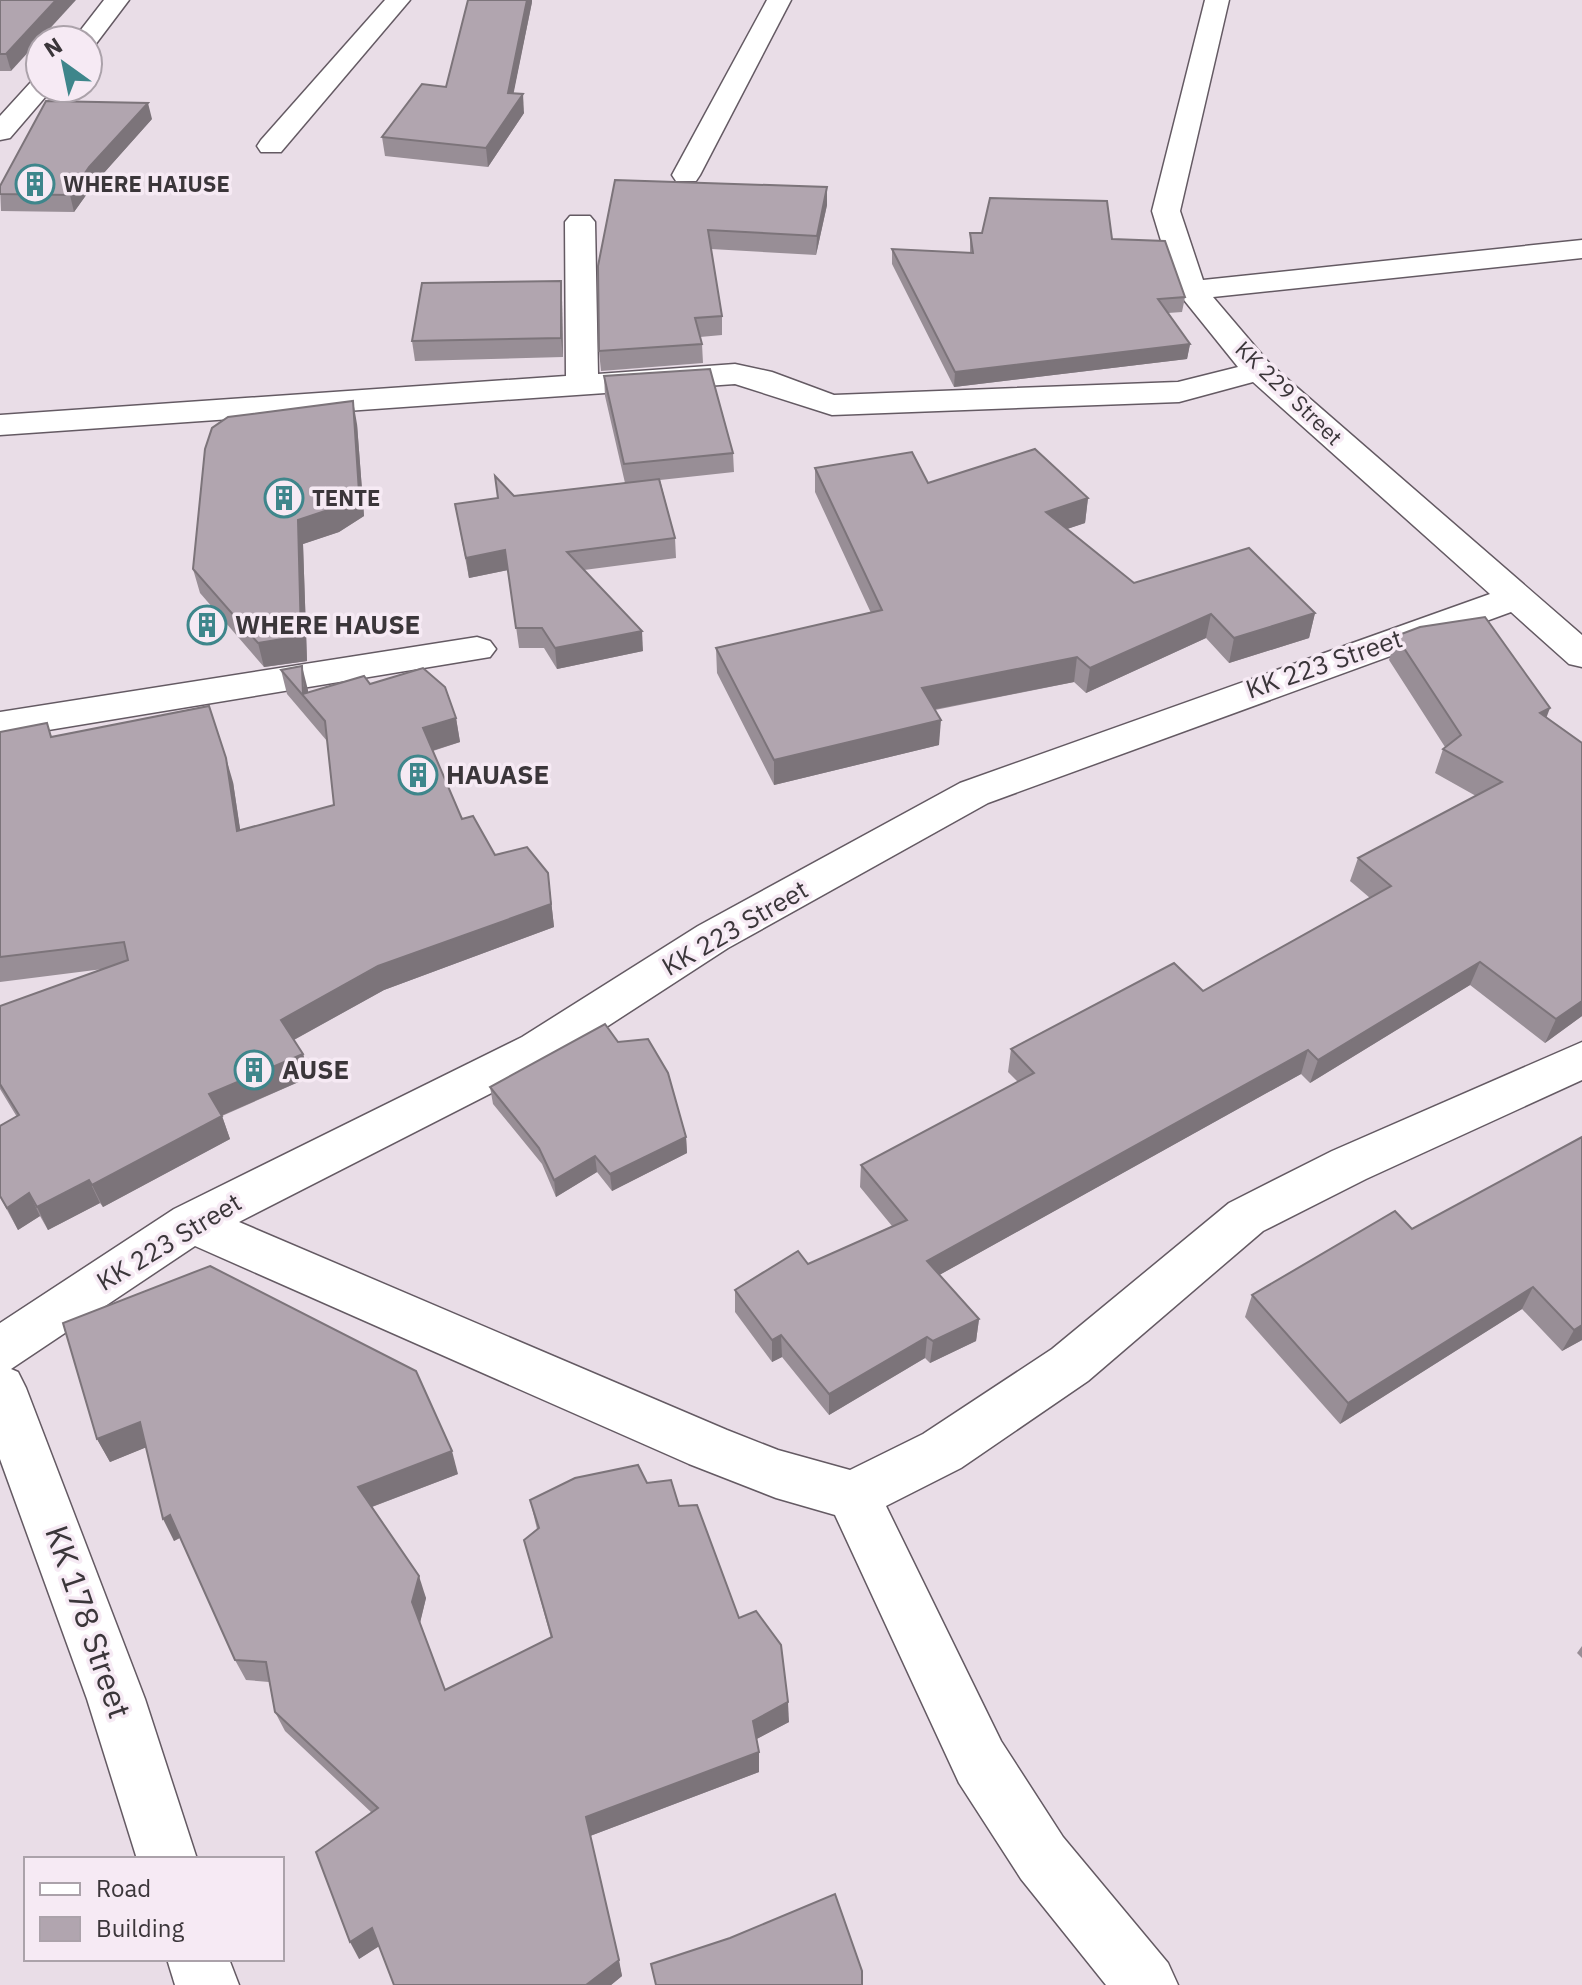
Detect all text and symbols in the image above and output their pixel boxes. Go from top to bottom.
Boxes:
north arrow [24,24,104,104]
text: N [38,30,67,63]
building icon: WHERE HAIUSE [14,163,56,205]
place label: WHERE HAIUSE [63,169,230,198]
street label: KK 229 Street [1230,334,1349,451]
building icon: TENTE [263,477,305,519]
place label: TENTE [312,483,380,512]
building icon: WHERE HAUSE [186,604,228,646]
place label: WHERE HAUSE [235,607,420,641]
street label: KK 223 Street [1241,620,1406,706]
building icon: HAUASE [397,754,439,796]
place label: HAUASE [446,757,549,791]
street label: KK 223 Street [655,872,814,983]
building icon: AUSE [233,1049,275,1091]
place label: AUSE [282,1052,349,1086]
street label: KK 223 Street [90,1185,247,1298]
street label: KK 178 Street [36,1520,142,1724]
legend [24,1857,284,1961]
text: Road [96,1872,151,1904]
text: Building [96,1912,184,1944]

